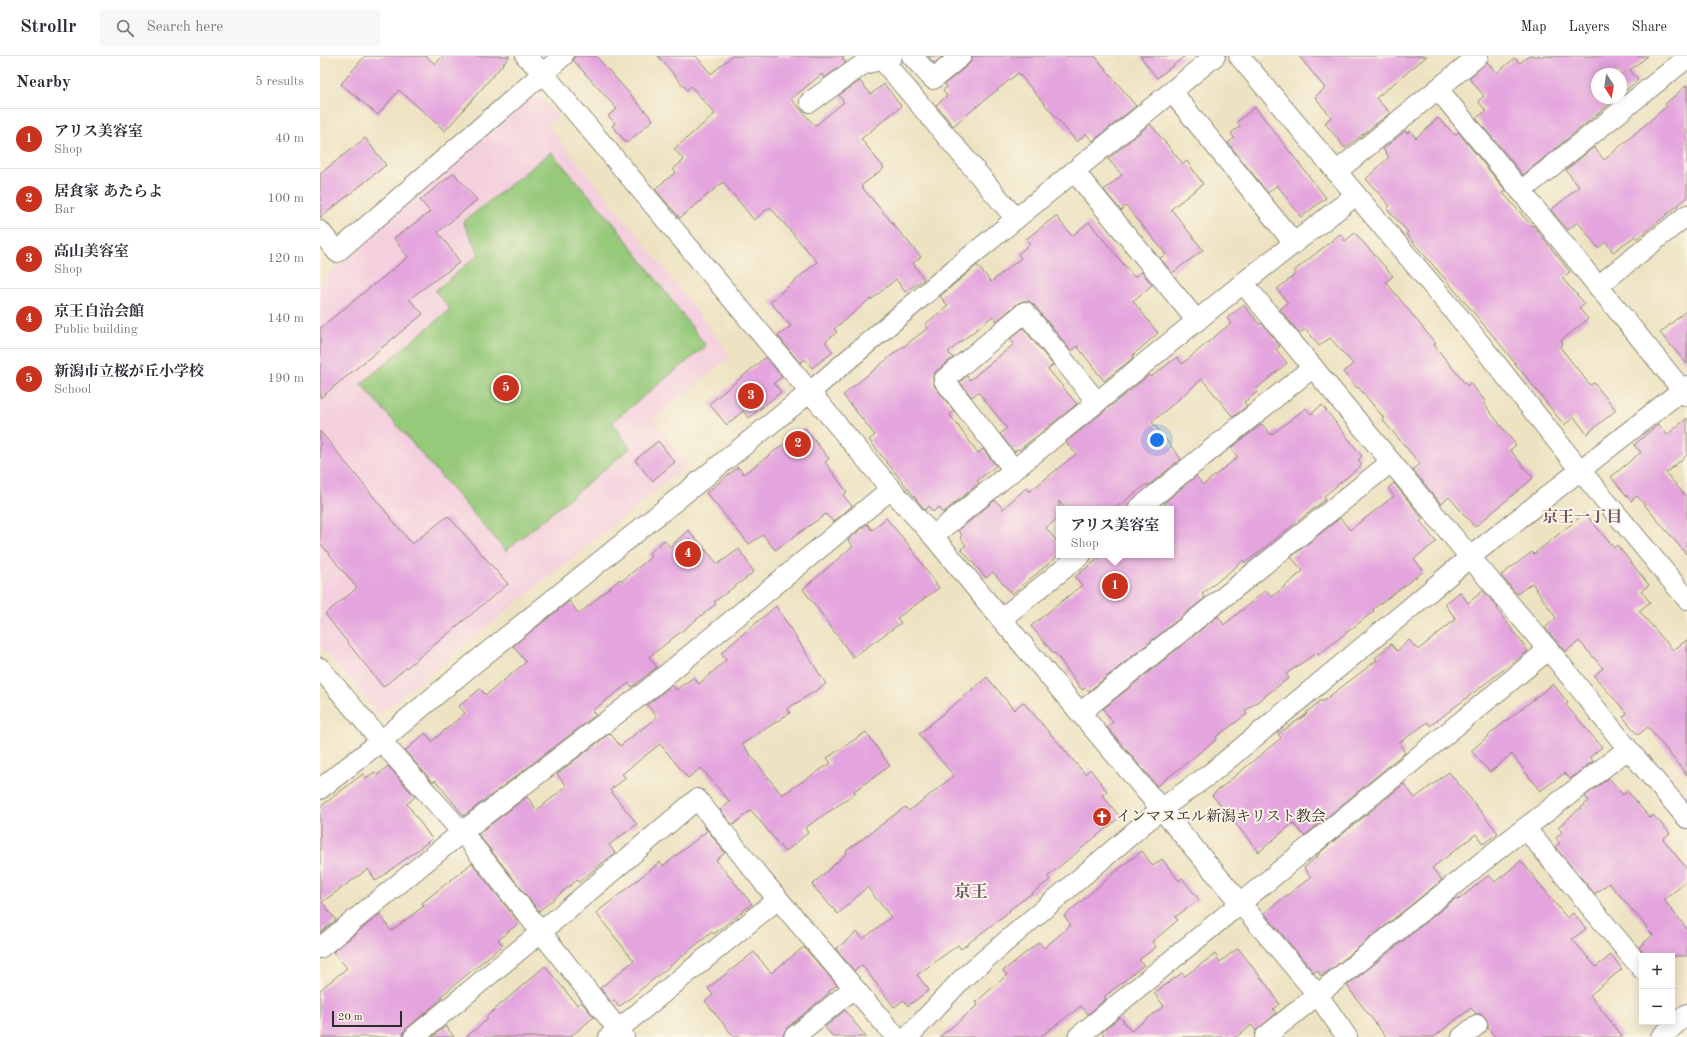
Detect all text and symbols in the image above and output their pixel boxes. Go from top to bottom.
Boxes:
search box [100,10,380,46]
icon: search [114,17,136,39]
text: Strollr [20,18,76,37]
text: Search here [146,20,223,35]
text: Map [1521,20,1547,34]
text: Layers [1569,20,1610,34]
text: Share [1632,20,1667,34]
north arrow [1591,68,1627,104]
text: Nearby [16,74,71,91]
text: 5 results [255,75,304,88]
text: アリス美容室 [54,125,143,140]
text: 1 [25,132,33,145]
text: 40 m [275,132,304,145]
text: Shop [54,143,82,156]
text: 居食家 あたらよ [54,185,163,200]
text: 2 [25,192,33,205]
text: 100 m [267,192,304,205]
text: Bar [54,203,75,216]
text: 高山美容室 [54,245,129,260]
text: 3 [25,252,33,265]
text: 120 m [267,252,304,265]
text: Shop [54,263,82,276]
text: 京王自治会館 [54,305,144,320]
text: 4 [25,312,33,325]
text: 140 m [267,312,304,325]
text: Public building [54,323,138,336]
text: 新潟市立桜が丘小学校 [54,365,204,380]
text: 5 [25,372,33,385]
text: 190 m [267,372,304,385]
pin: 5 [493,373,519,403]
pin: 3 [738,381,764,411]
text: School [54,383,91,396]
pin: 2 [785,429,811,459]
your location [1147,430,1167,450]
popup [1056,506,1174,558]
district label: 京王一丁目 [1542,508,1622,526]
text: アリス美容室 [1070,519,1160,534]
text: Shop [1070,537,1099,550]
pin: 4 [675,539,701,569]
pin: 1 [1102,571,1128,601]
church icon: インマヌエル新潟キリスト教会 [1091,806,1113,828]
place label: インマヌエル新潟キリスト教会 [1116,808,1326,825]
district label: 京王 [954,882,988,901]
map controls [1639,953,1675,1025]
button: + [1639,953,1675,989]
button: − [1639,989,1675,1025]
scale bar [332,1009,402,1028]
text: 20 m [338,1012,363,1023]

